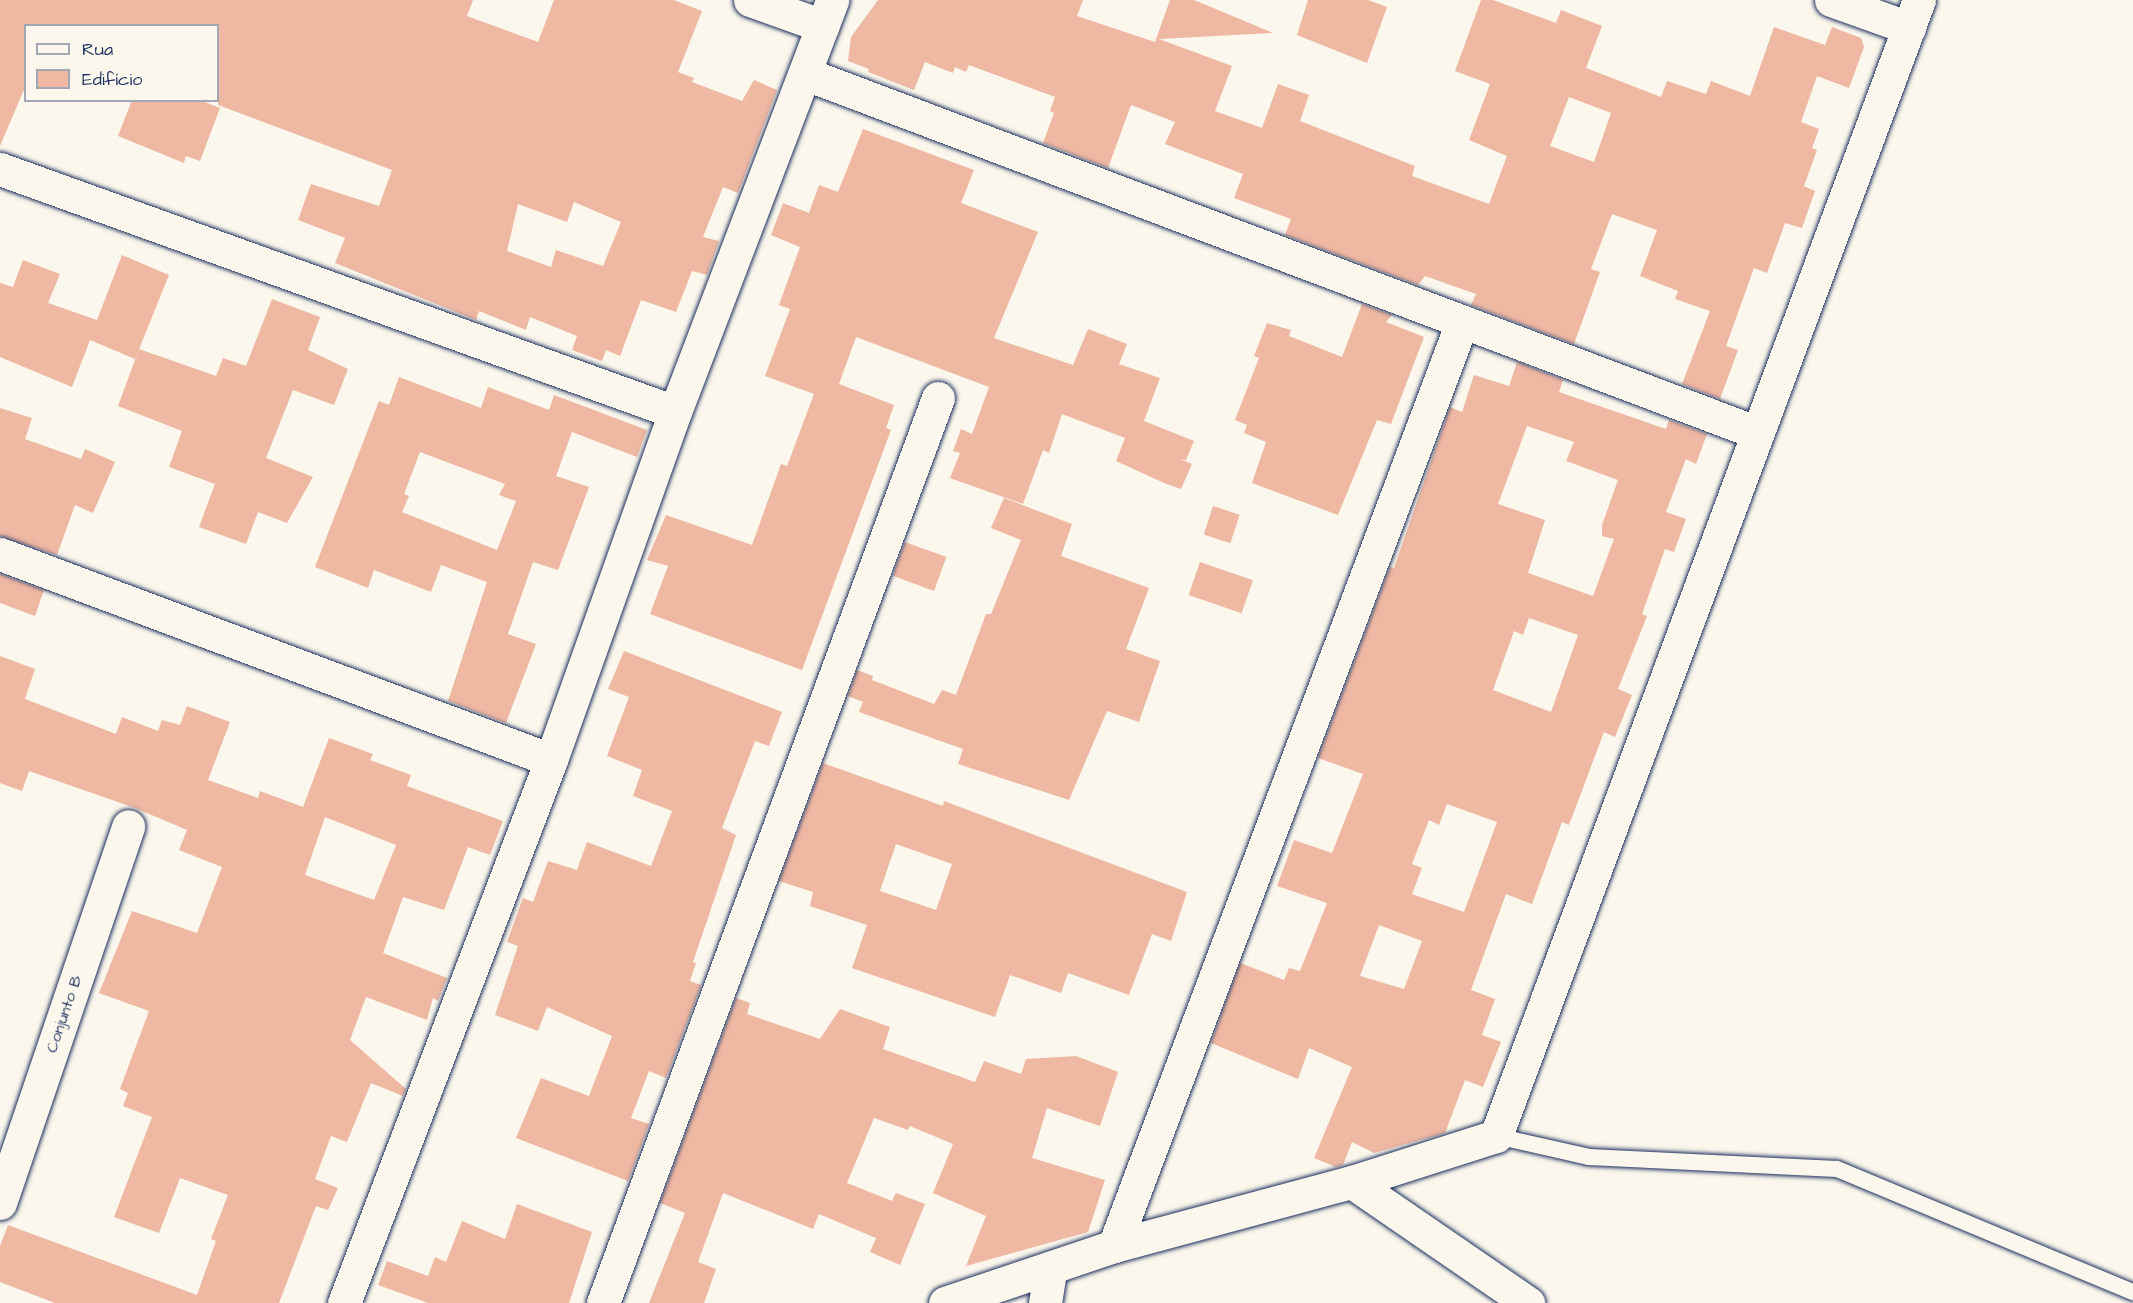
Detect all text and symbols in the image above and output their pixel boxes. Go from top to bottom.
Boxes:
legend [24,24,219,102]
text: Rua [82,37,113,62]
text: Edifício [82,67,142,92]
street label: Conjunto B [42,973,86,1055]

